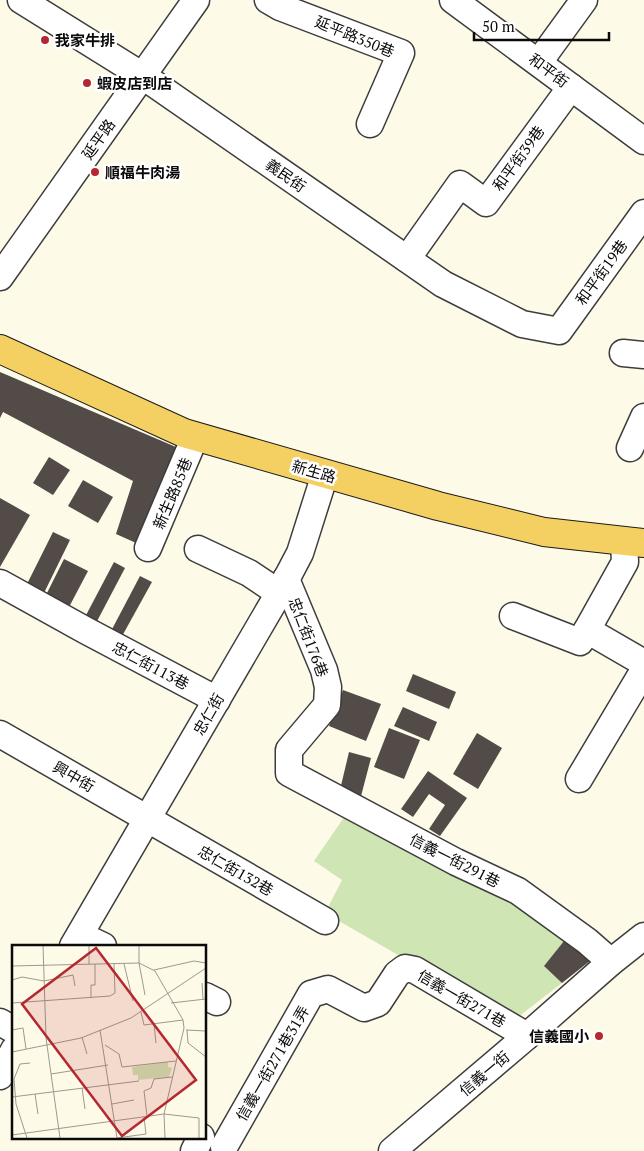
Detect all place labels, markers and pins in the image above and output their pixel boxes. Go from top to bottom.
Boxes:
place label: 我家牛排 [55,30,115,50]
marker: 我家牛排 [39,34,51,46]
place label: 蝦皮店到店 [97,73,172,93]
marker: 蝦皮店到店 [81,77,93,89]
place label: 順福牛肉湯 [105,162,180,182]
marker: 順福牛肉湯 [89,166,101,178]
place label: 信義國小 [529,1026,590,1046]
marker: 信義國小 [593,1030,605,1042]

